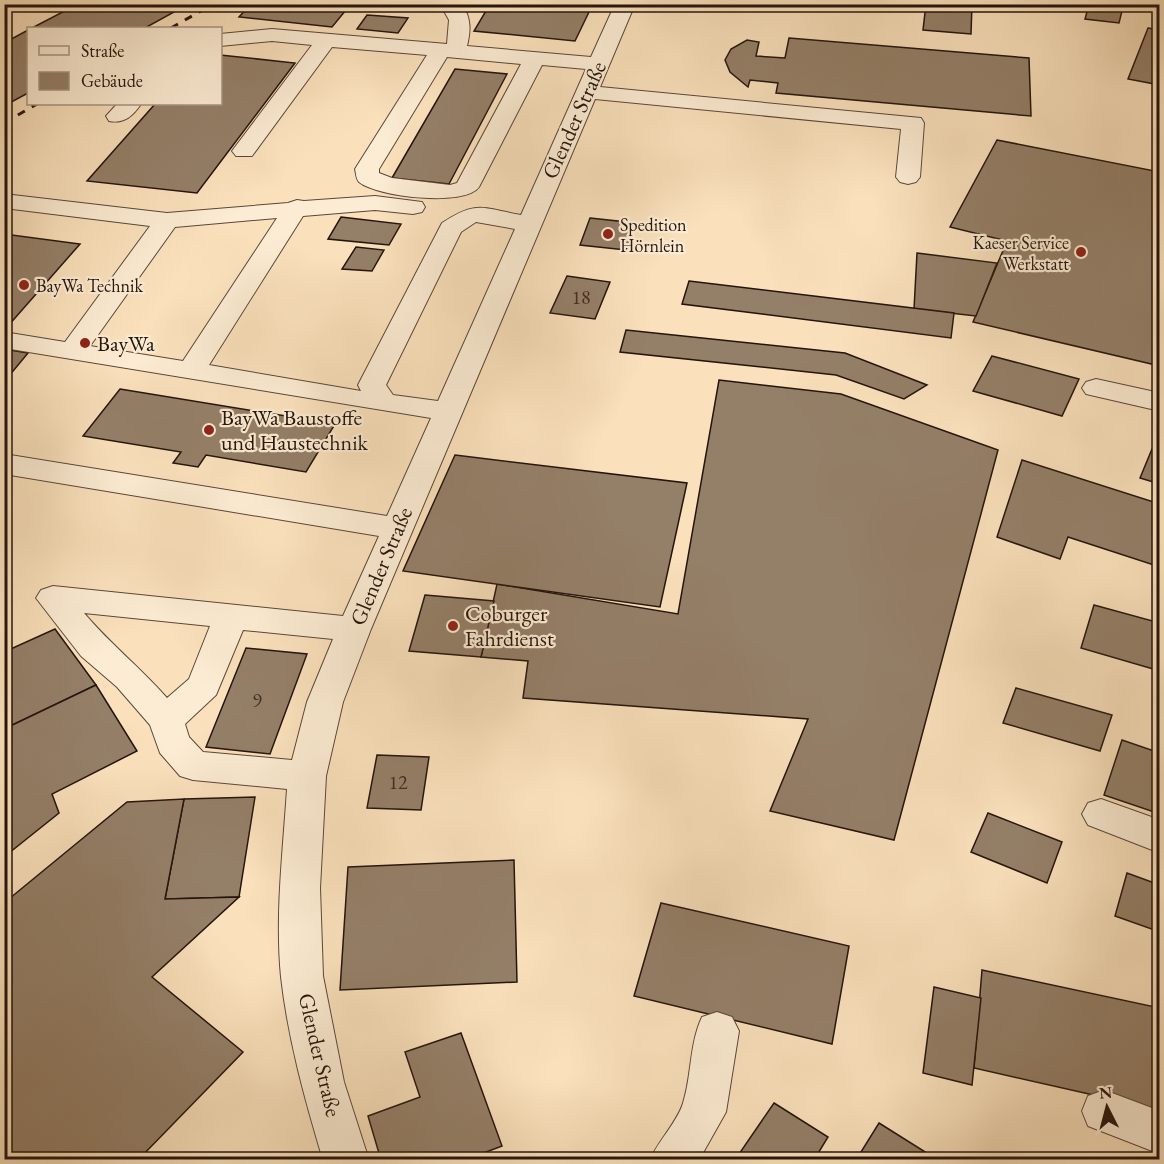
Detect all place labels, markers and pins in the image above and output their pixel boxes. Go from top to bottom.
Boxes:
place label: Spedition Hörnlein [620,213,687,257]
marker: Spedition Hörnlein [601,227,615,241]
place label: Kaeser Service Werkstatt [972,231,1069,275]
marker: Kaeser Service Werkstatt [1074,245,1088,259]
place label: BayWa Technik [36,274,143,297]
marker: BayWa Technik [17,278,31,292]
place label: BayWa [97,329,155,358]
marker: BayWa [78,336,92,350]
place label: BayWa Baustoffe und Haustechnik [221,403,369,457]
marker: BayWa Baustoffe und Haustechnik [202,423,216,437]
place label: Coburger Fahrdienst [465,599,554,653]
marker: Coburger Fahrdienst [446,619,460,633]

